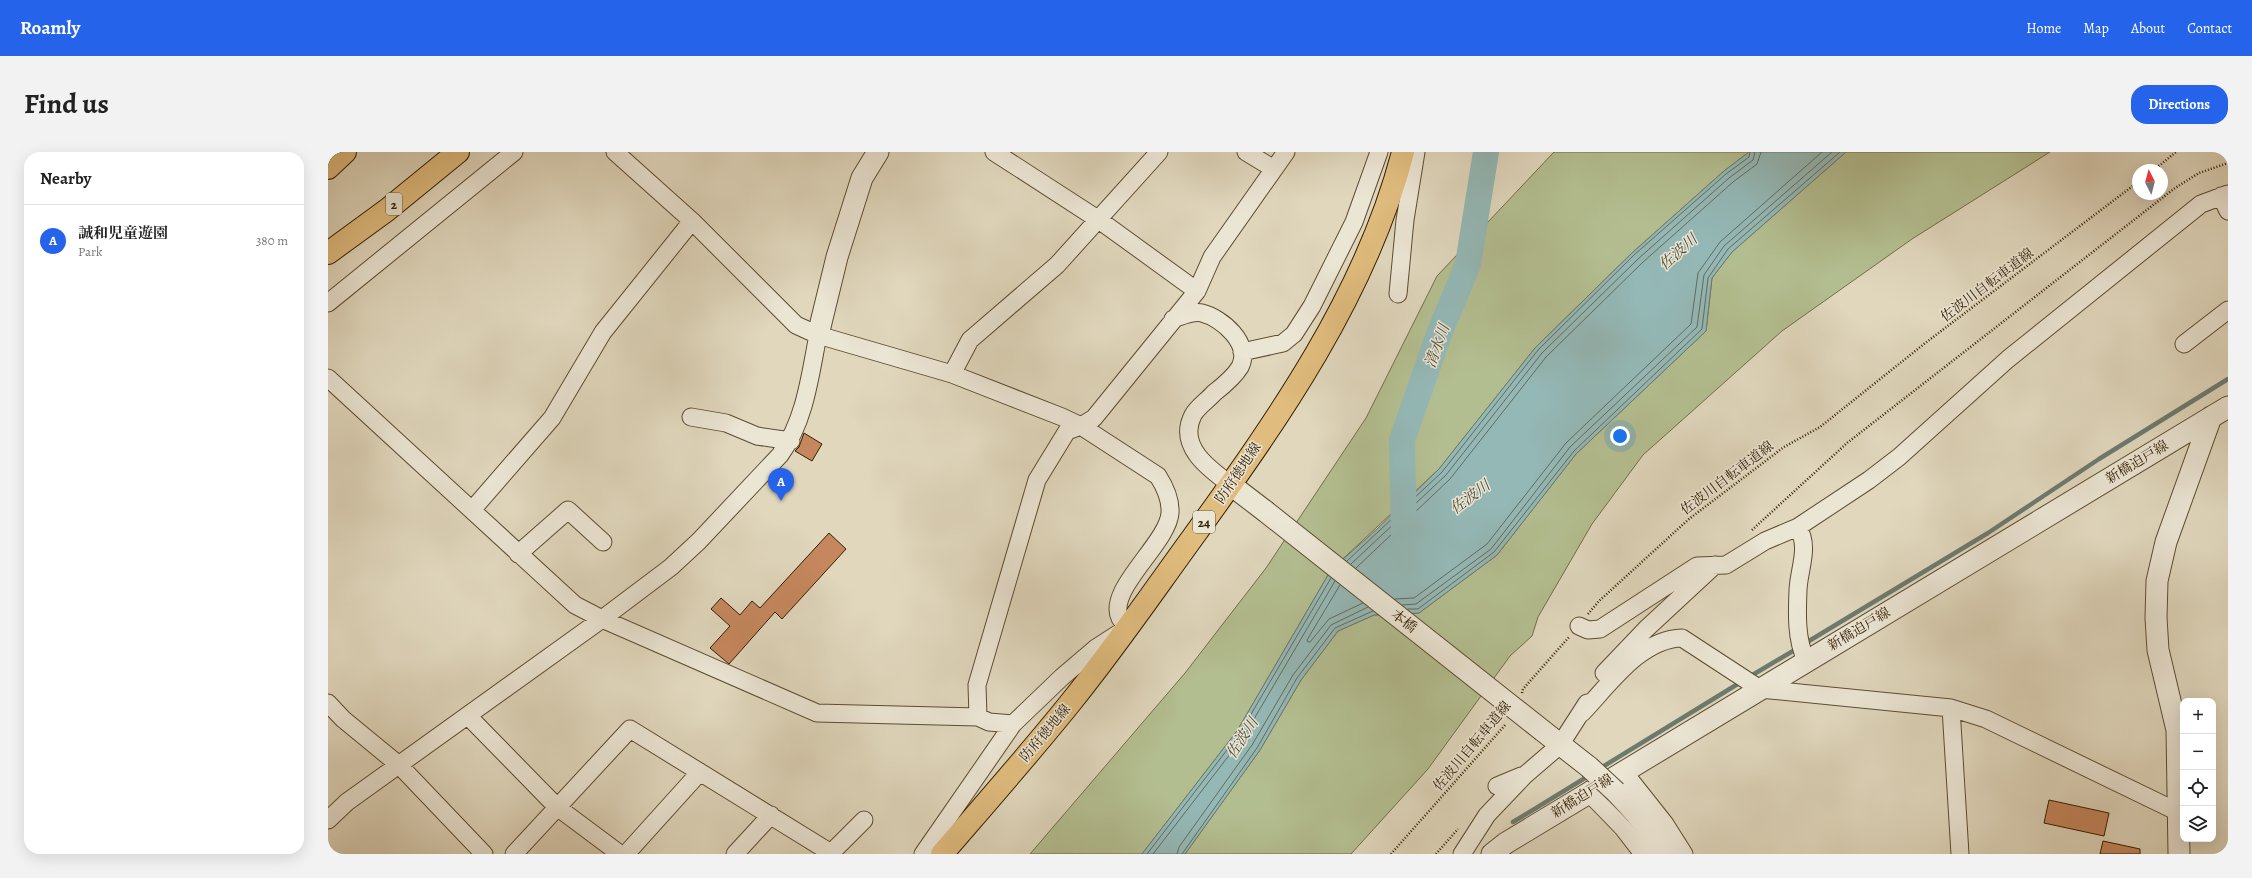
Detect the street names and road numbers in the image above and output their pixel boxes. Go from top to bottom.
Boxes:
road number: 2 [386,193,402,215]
street label: 佐波川自転車道線 [1937,244,2037,326]
street label: 新橋迫戸線 [2102,436,2172,488]
street label: 佐波川自転車道線 [1677,437,1777,519]
street label: 防府徳地線 [1211,439,1265,507]
road number: 24 [1193,511,1215,533]
street label: 新橋迫戸線 [1824,603,1894,655]
street label: 本橋 [1387,605,1421,637]
street label: 佐波川自転車道線 [1429,697,1515,795]
street label: 防府徳地線 [1015,700,1075,766]
street label: 新橋迫戸線 [1547,769,1617,823]

